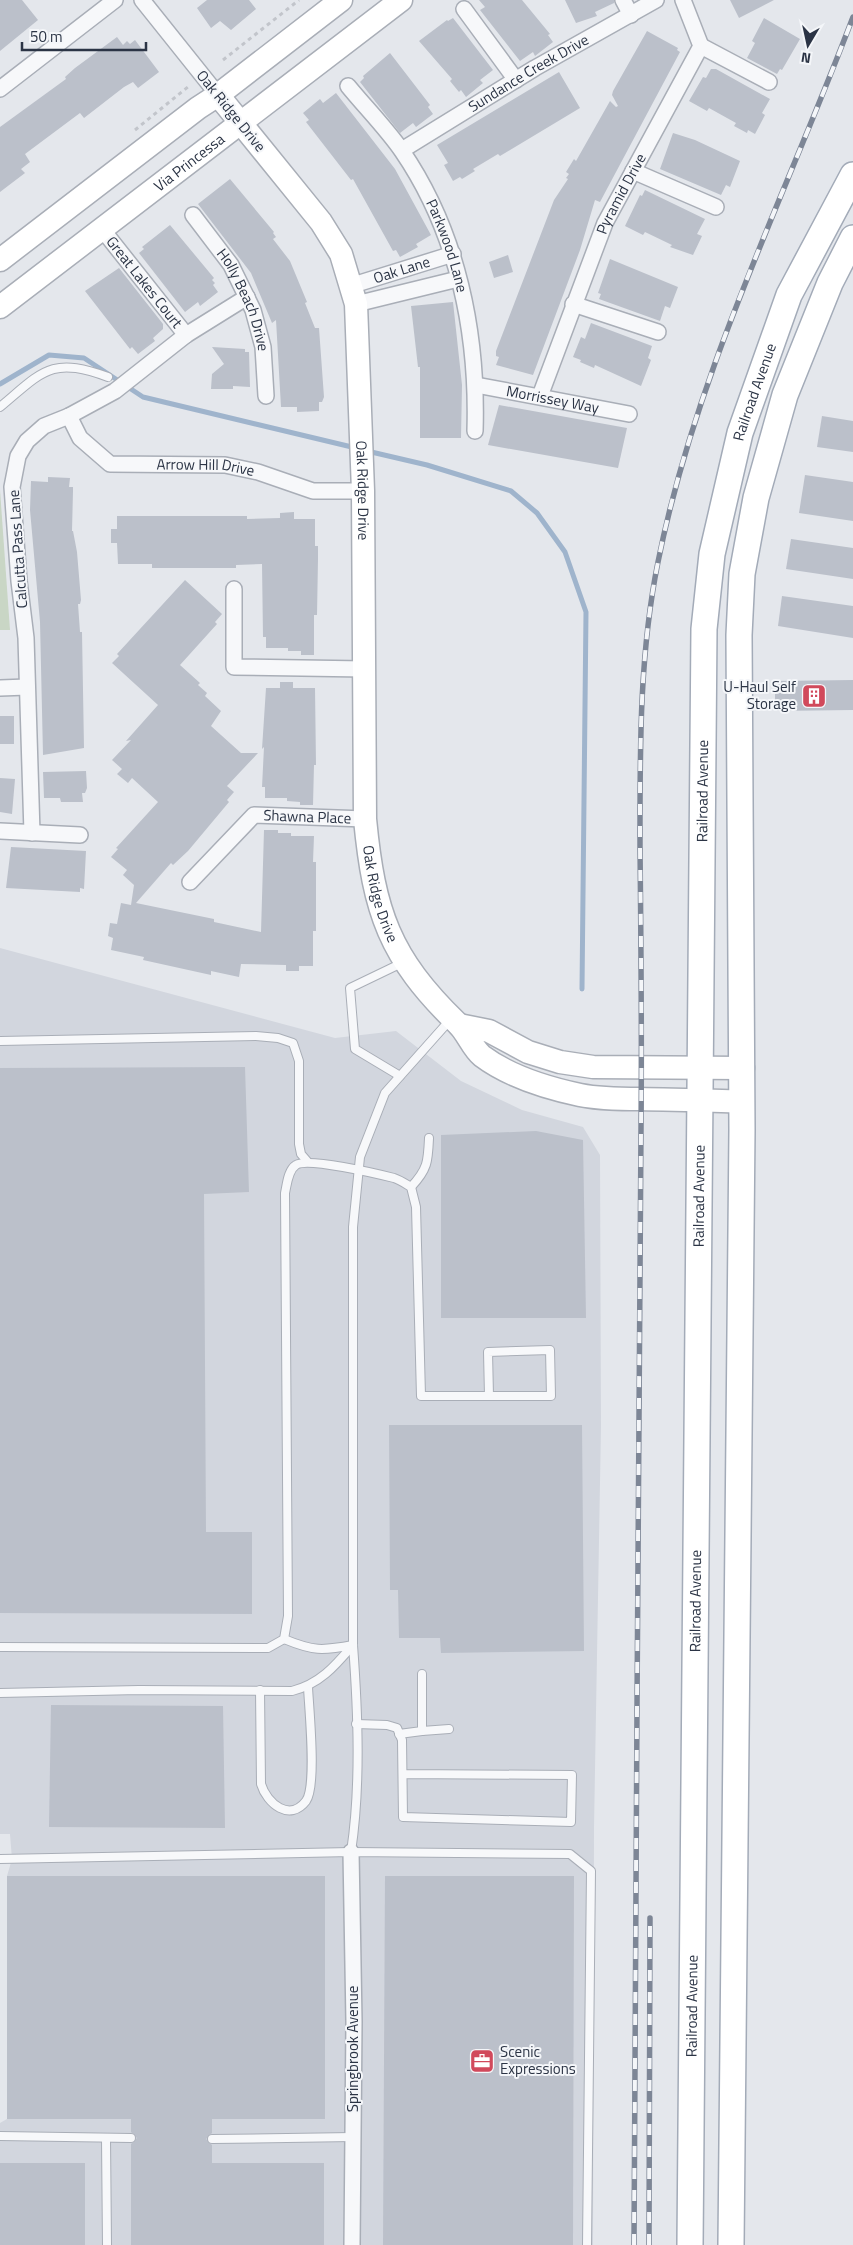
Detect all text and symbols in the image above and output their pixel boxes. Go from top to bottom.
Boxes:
scale bar [22,20,146,52]
north arrow [783,20,833,70]
text: 50 m [30,25,63,48]
street label: Sundance Creek Drive [464,28,593,118]
text: N [799,47,812,69]
street label: Oak Ridge Drive [191,65,272,157]
street label: Via Princessa [149,127,230,197]
street label: Pyramid Drive [590,149,652,237]
street label: Parkwood Lane [420,195,474,295]
street label: Great Lakes Court [101,231,189,334]
street label: Holly Beach Drive [211,243,275,352]
street label: Oak Lane [370,250,433,289]
street label: Railroad Avenue [727,340,782,443]
street label: Morrissey Way [504,379,601,419]
street label: Oak Ridge Drive [350,440,375,540]
street label: Arrow Hill Drive [156,452,257,482]
street label: Calcutta Pass Lane [2,489,33,609]
place label: U-Haul Self Storage [723,675,796,715]
building icon: U-Haul Self Storage [801,683,827,709]
street label: Railroad Avenue [690,740,714,842]
street label: Shawna Place [263,803,352,829]
street label: Oak Ridge Drive [357,844,404,946]
street label: Railroad Avenue [687,1145,711,1247]
street label: Railroad Avenue [683,1550,707,1652]
street label: Railroad Avenue [680,1955,704,2057]
street label: Springbrook Avenue [341,1986,364,2112]
place label: Scenic Expressions [500,2040,576,2080]
office icon: Scenic Expressions [469,2048,495,2074]

